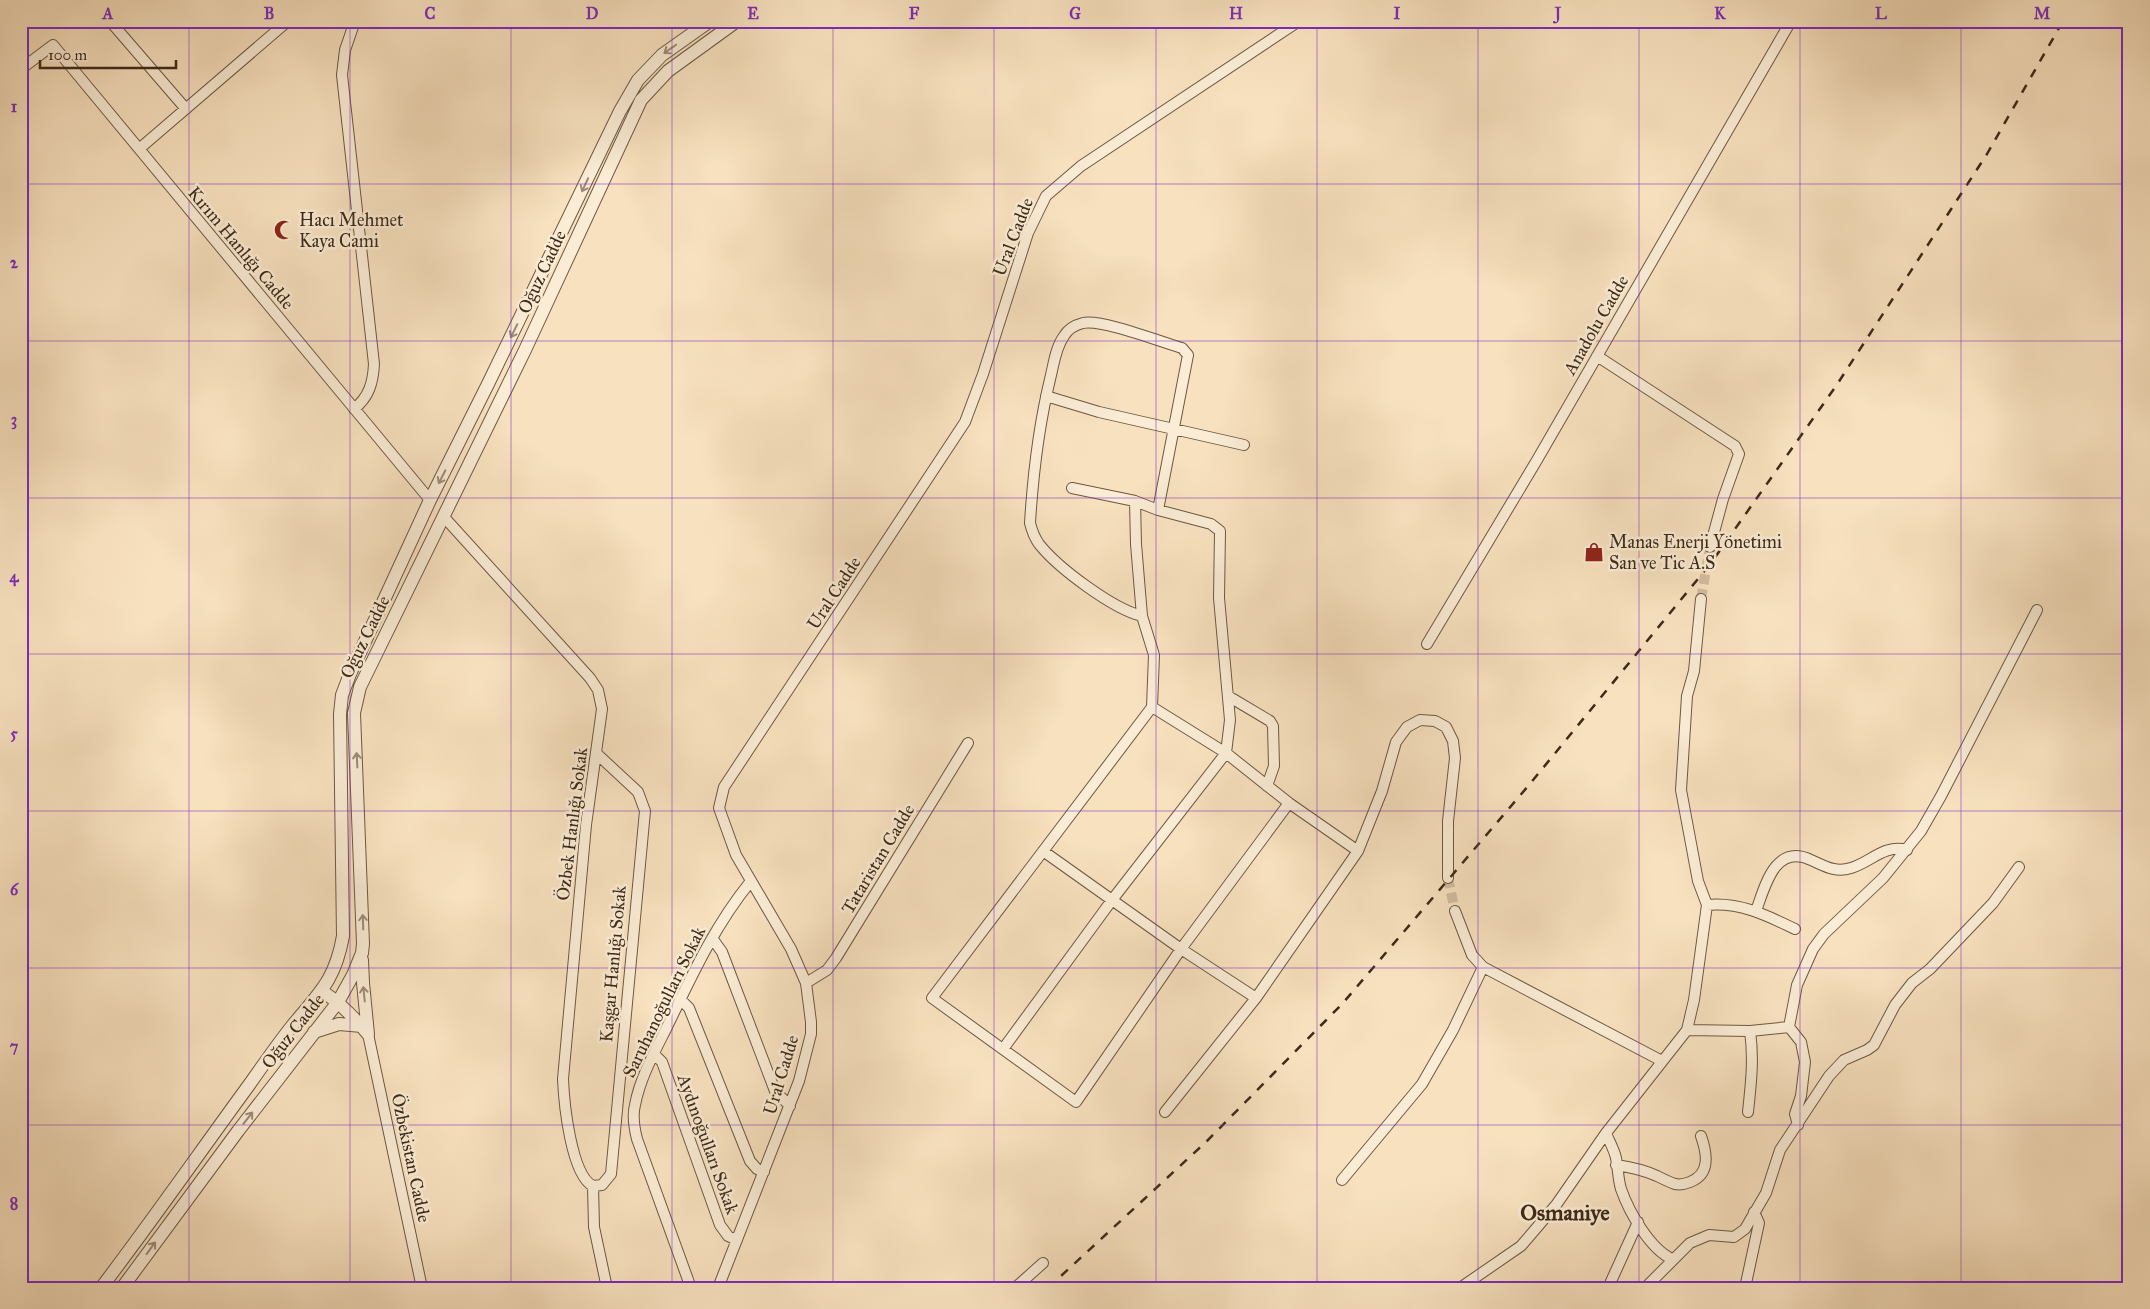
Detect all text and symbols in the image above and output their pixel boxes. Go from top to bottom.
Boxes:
text: A [102,4,114,23]
text: B [264,4,274,23]
text: C [425,4,436,23]
text: D [586,4,599,23]
text: E [747,4,759,23]
text: F [909,4,920,23]
text: G [1069,4,1081,23]
text: H [1229,4,1243,23]
text: I [1394,4,1401,23]
text: J [1553,4,1562,24]
text: K [1714,4,1726,23]
text: L [1875,4,1887,23]
text: M [2034,4,2051,23]
scale bar [40,38,176,70]
one-way arrow [663,44,677,54]
text: 100 m [48,46,88,64]
text: 1 [11,97,18,116]
one-way arrow [579,177,589,192]
street label: Kırım Hanlığı Cadde [182,182,299,315]
street label: Ural Cadde [988,195,1038,279]
place label: Hacı Mehmet Kaya Cami [299,209,404,252]
mosque icon: Hacı Mehmet Kaya Cami [273,219,295,241]
street label: Oğuz Cadde [513,227,572,318]
text: 2 [10,253,19,272]
street label: Anadolu Cadde [1558,271,1633,380]
one-way arrow [509,323,518,338]
text: 3 [11,410,17,430]
one-way arrow [437,469,446,484]
place label: Manas Enerji Yönetimi San ve Tic A.S [1609,531,1782,574]
shop icon: Manas Enerji Yönetimi San ve Tic A.S [1583,541,1605,563]
street label: Ural Cadde [802,552,866,634]
text: 4 [10,567,20,587]
street label: Oğuz Cadde [336,592,395,682]
text: 5 [10,724,18,743]
street label: Özbek Hanlığı Sokak [551,745,593,902]
one-way arrow [352,752,361,768]
street label: Tataristan Cadde [837,800,919,918]
text: 6 [10,880,19,899]
street label: Kaşgar Hanlığı Sokak [595,884,632,1043]
one-way arrow [358,914,367,930]
street label: Saruhanoğulları Sokak [618,922,711,1082]
one-way arrow [359,986,369,1002]
street label: Oğuz Cadde [257,989,330,1074]
street label: Ural Cadde [758,1032,804,1118]
text: 7 [10,1037,19,1056]
street label: Aydınoğulları Sokak [671,1070,744,1218]
street label: Özbekistan Cadde [387,1091,436,1224]
one-way arrow [242,1112,253,1125]
text: 8 [10,1194,18,1213]
district label: Osmaniye [1520,1199,1610,1226]
one-way arrow [146,1241,156,1255]

